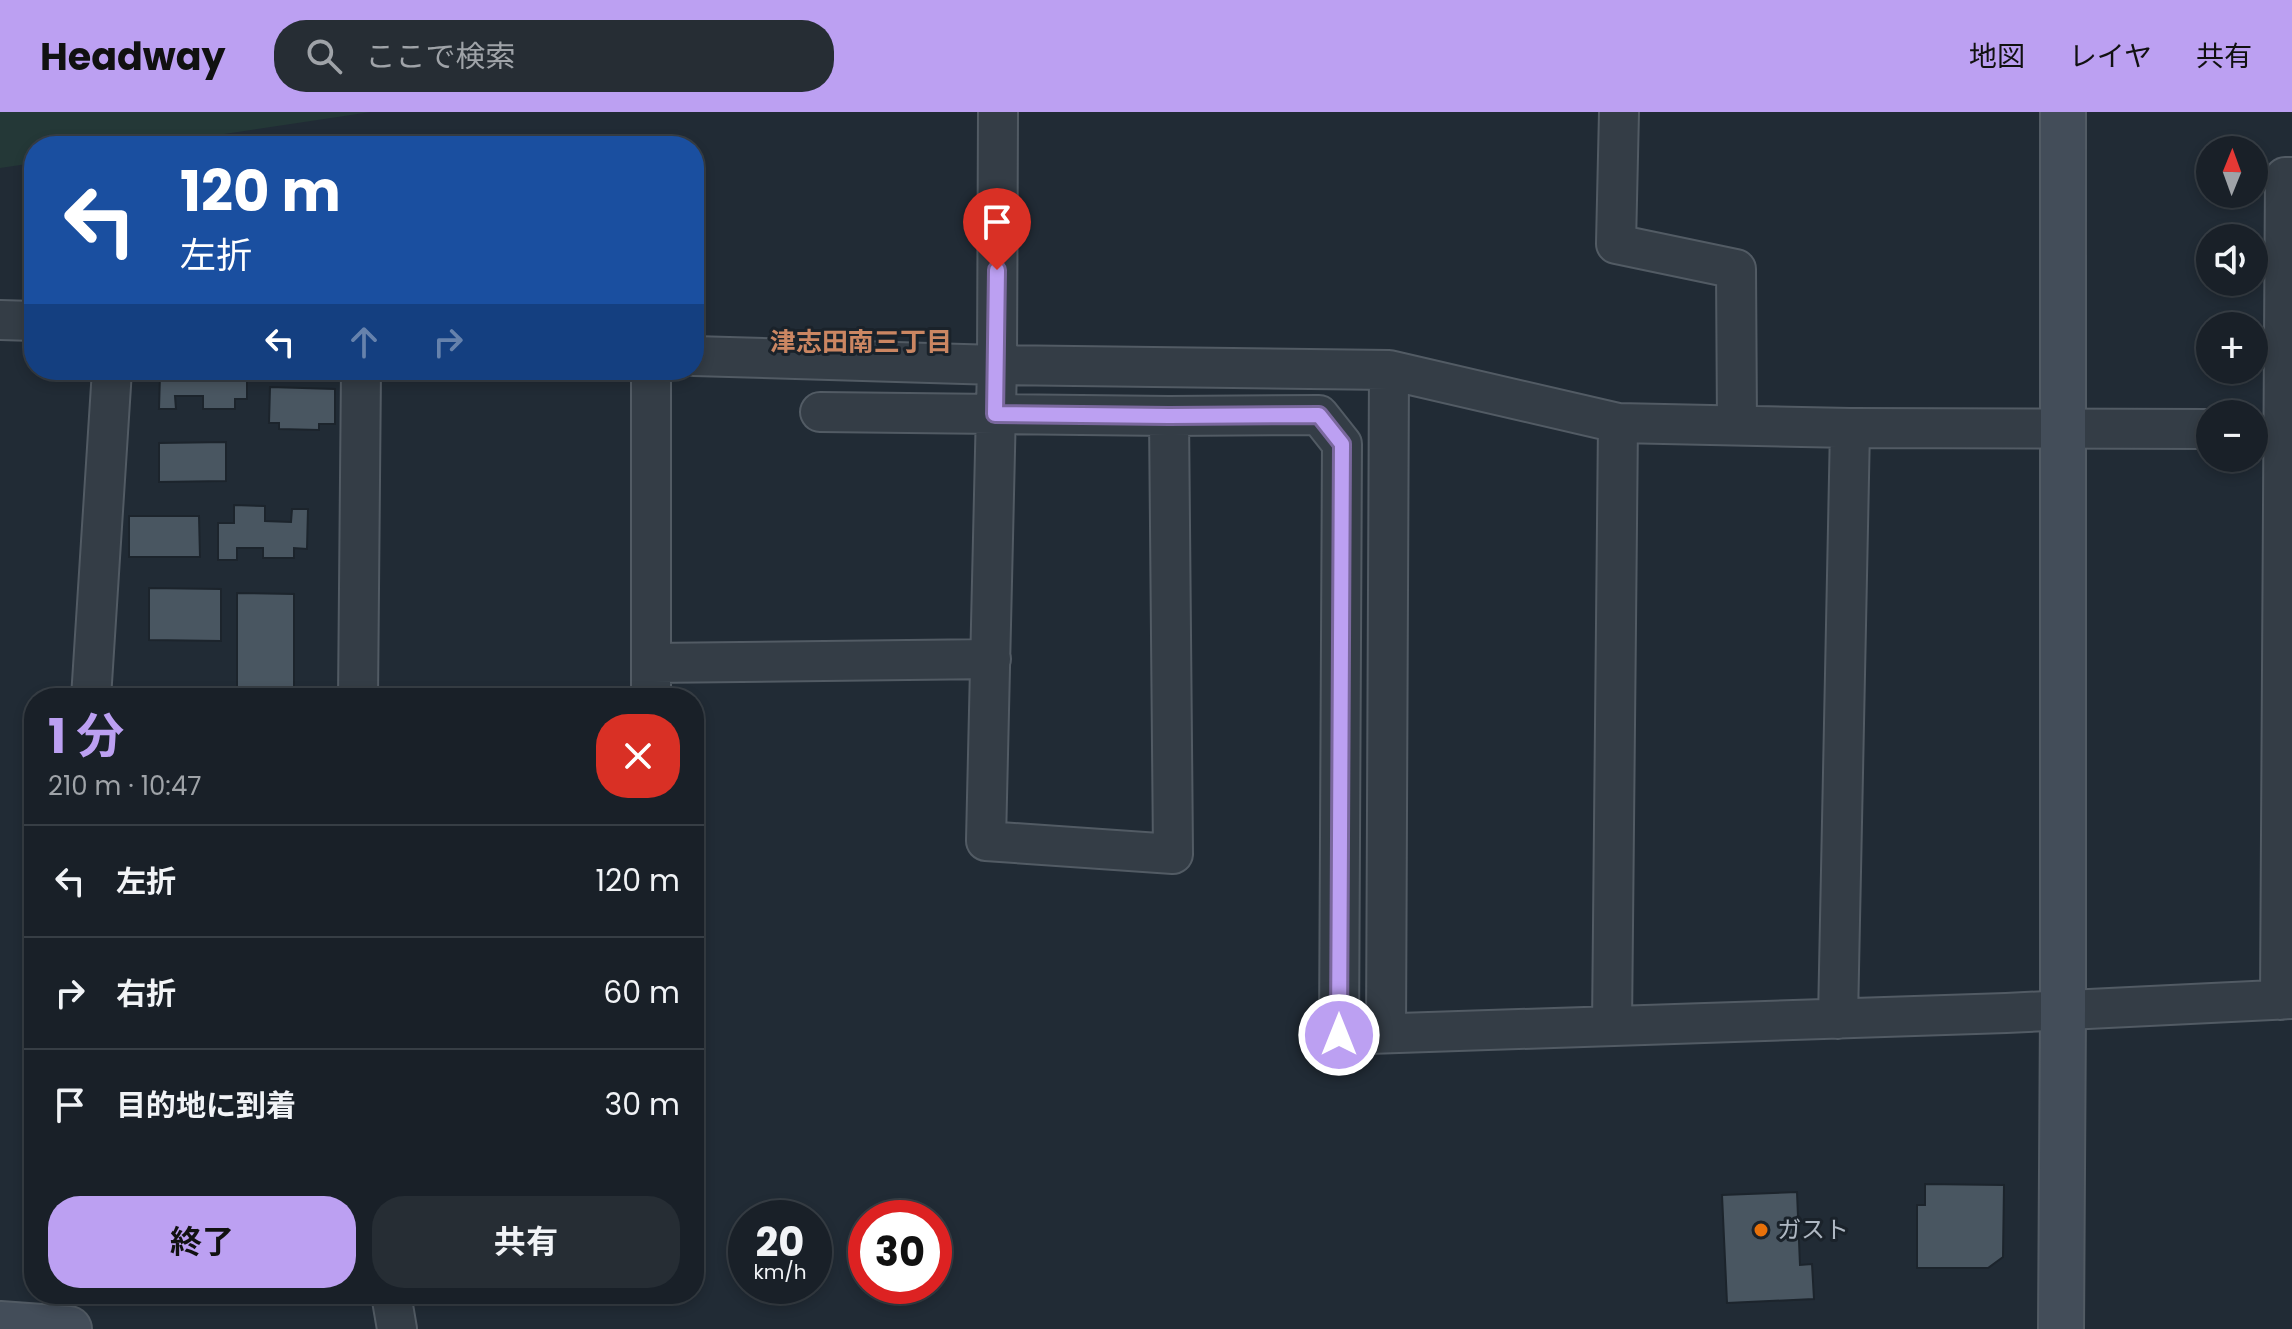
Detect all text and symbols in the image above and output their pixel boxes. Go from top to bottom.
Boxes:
search box [274,20,834,92]
text: Headway [40,30,226,83]
icon: search [302,34,346,78]
text: ここで検索 [366,35,516,78]
text: 地図 [1969,37,2025,76]
text: レイヤ [2069,37,2152,76]
text: 共有 [2196,37,2252,76]
north arrow [2196,136,2268,208]
map controls [2196,136,2268,472]
text: 120 m [180,152,341,231]
icon: left [48,168,152,272]
pin [963,188,1031,270]
icon: arrive [975,200,1019,244]
button: sound [2196,224,2268,296]
text: 左折 [180,230,252,281]
button: + [2196,312,2268,384]
icon: left [258,320,302,364]
icon: ahead [342,320,386,364]
icon: right [426,320,470,364]
district label: 津志田南三丁目 [770,324,952,360]
button: − [2196,400,2268,472]
text: 1 分 [48,703,124,770]
button: close [596,714,680,798]
text: 210 m · 10:47 [48,768,201,804]
icon: left [48,859,92,903]
text: 120 m [595,859,680,902]
text: 左折 [116,860,176,903]
icon: right [48,971,92,1015]
text: 60 m [603,971,680,1014]
text: 右折 [116,972,176,1015]
position arrow [1297,993,1381,1077]
icon: arrive [48,1083,92,1127]
text: 30 m [605,1083,680,1126]
text: 目的地に到着 [116,1084,296,1127]
button: 終了 [48,1196,356,1288]
button: 共有 [372,1196,680,1288]
speed limit sign: 30 [848,1200,952,1304]
place label: ガスト [1777,1213,1849,1246]
text: 20 [756,1214,804,1270]
marker: ガスト [1752,1221,1770,1239]
text: km/h [753,1258,807,1286]

